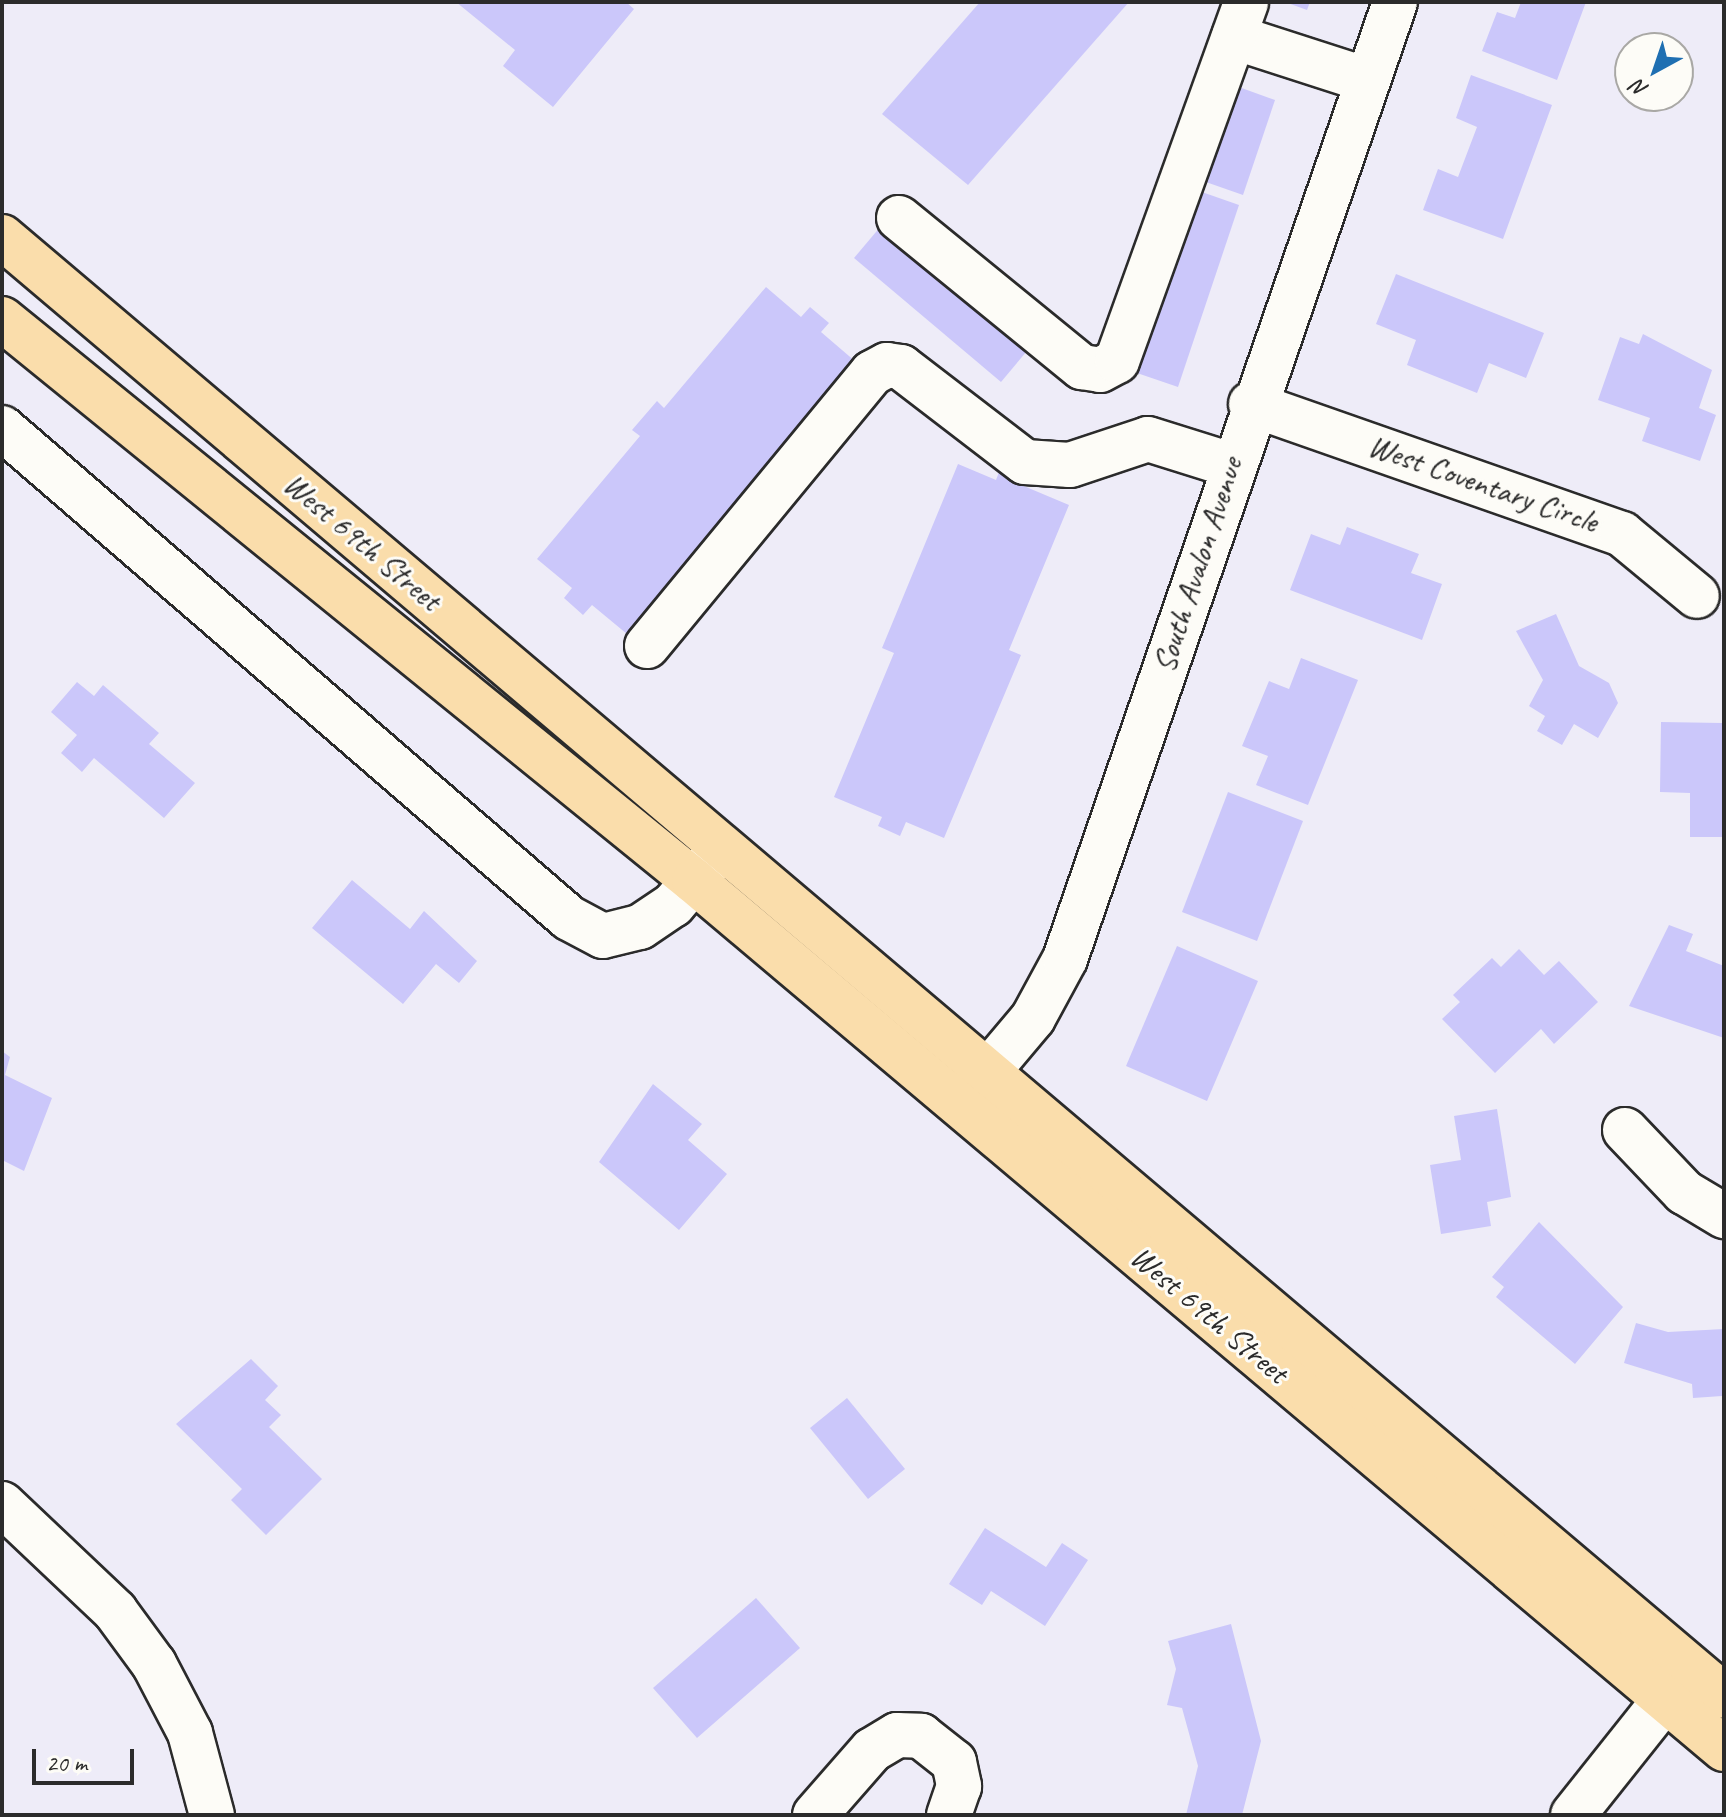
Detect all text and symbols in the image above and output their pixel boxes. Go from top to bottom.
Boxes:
north arrow [1614,32,1694,112]
text: N [1626,74,1654,104]
street label: West Coventary Circle [1364,427,1602,541]
street label: South Avalon Avenue [1145,453,1251,677]
street label: West 69th Street [275,465,449,619]
street label: West 69th Street [1122,1238,1296,1392]
scale bar [36,1733,138,1783]
text: 20 m [46,1748,87,1778]

